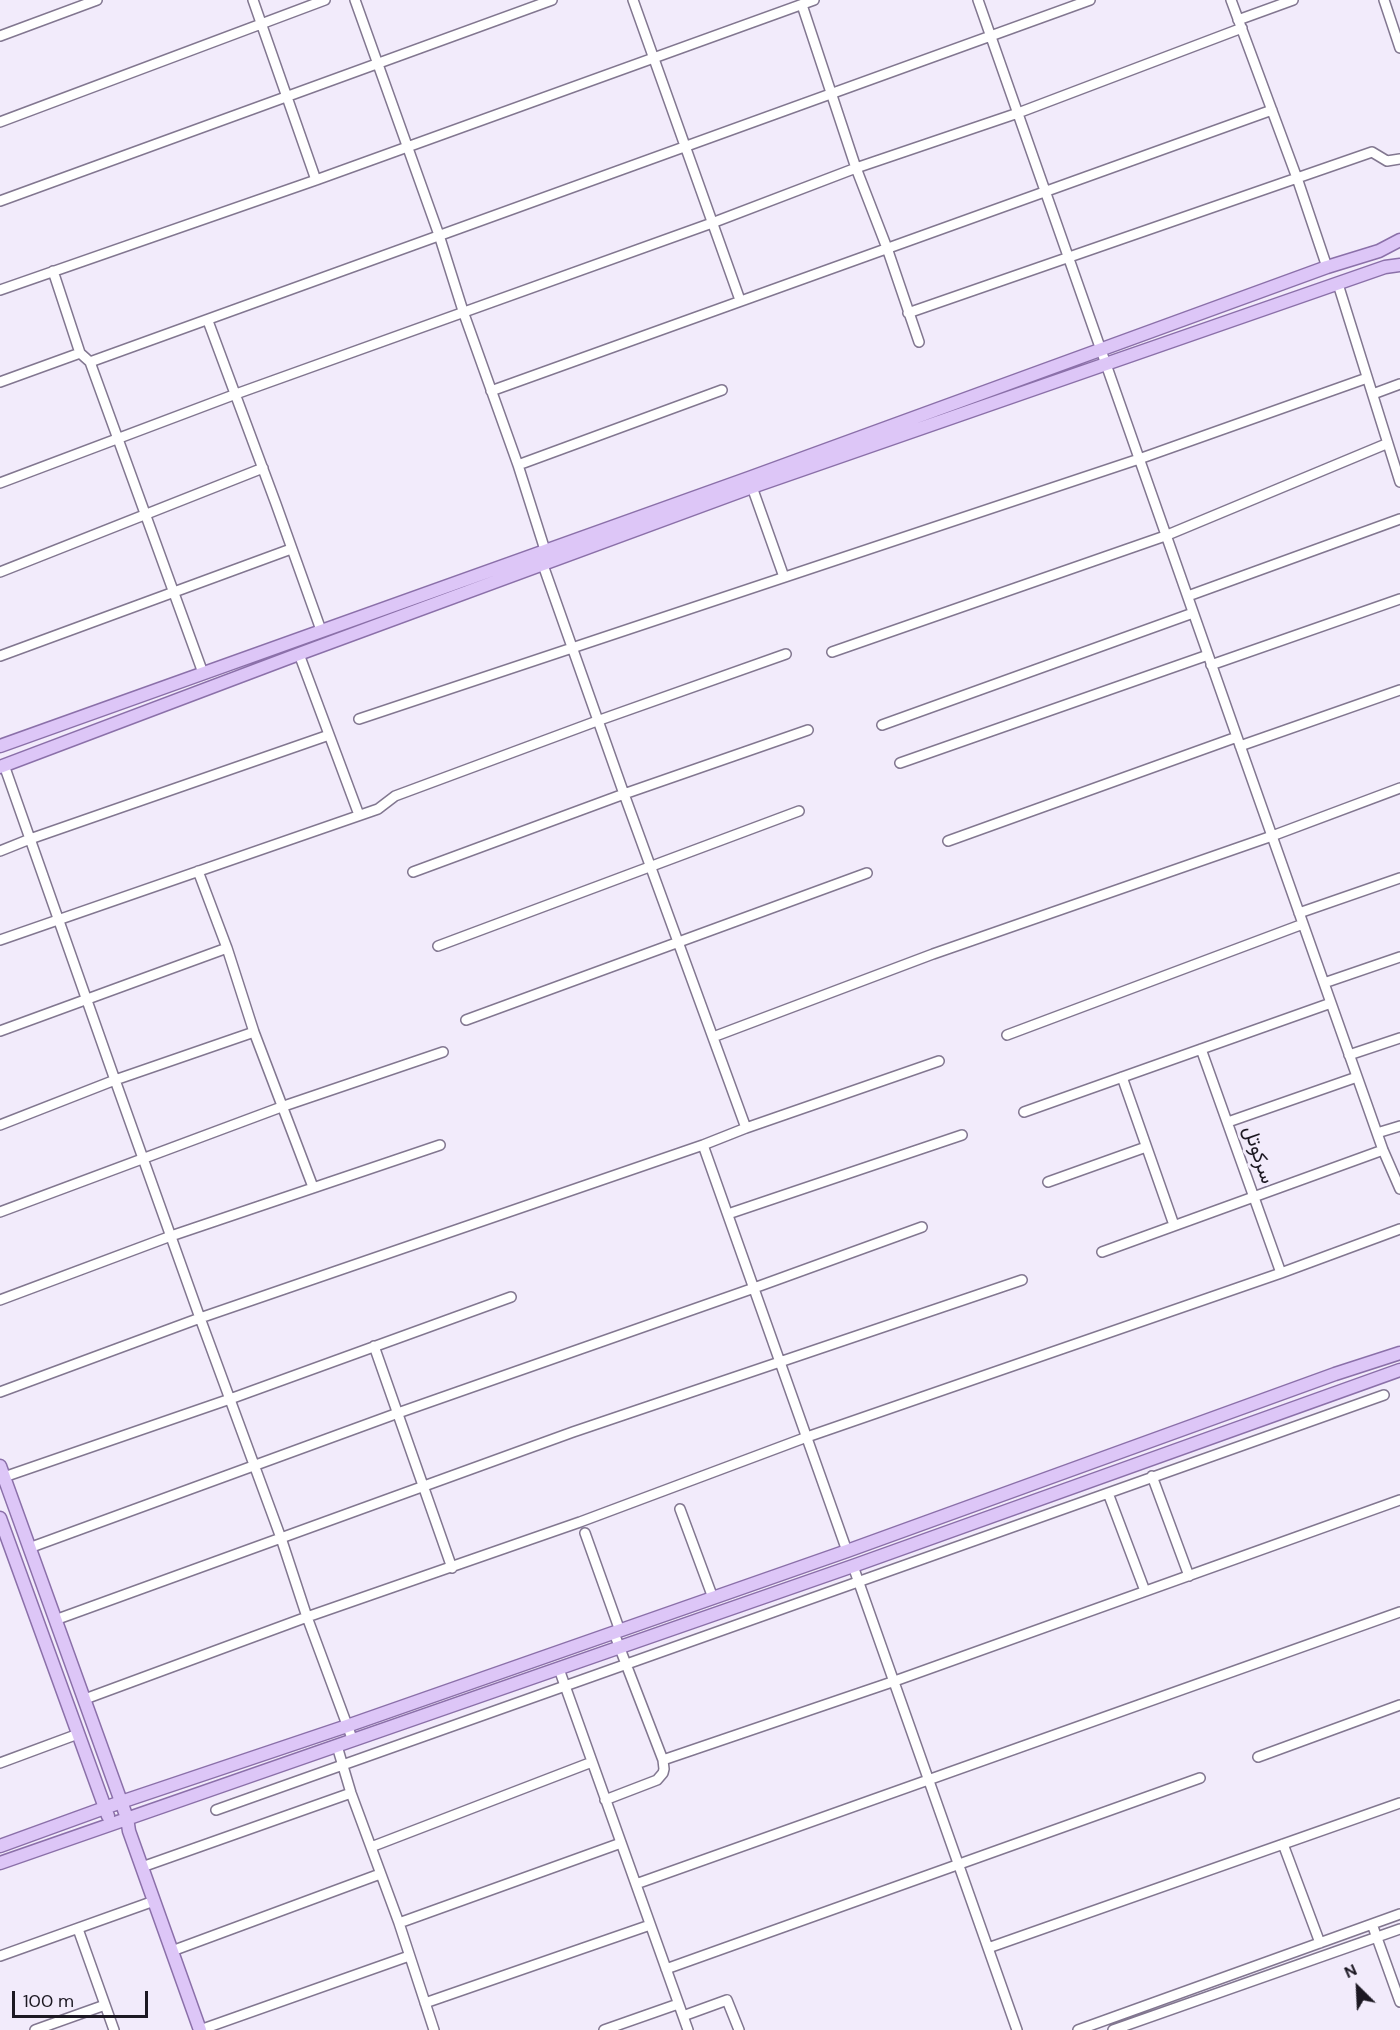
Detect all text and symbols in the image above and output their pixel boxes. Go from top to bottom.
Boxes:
street label: سرکوتل [1237,1123,1279,1187]
north arrow [1328,1958,1388,2018]
text: N [1341,1959,1360,1983]
scale bar [15,1979,152,2017]
text: 100 m [23,1989,74,2013]

